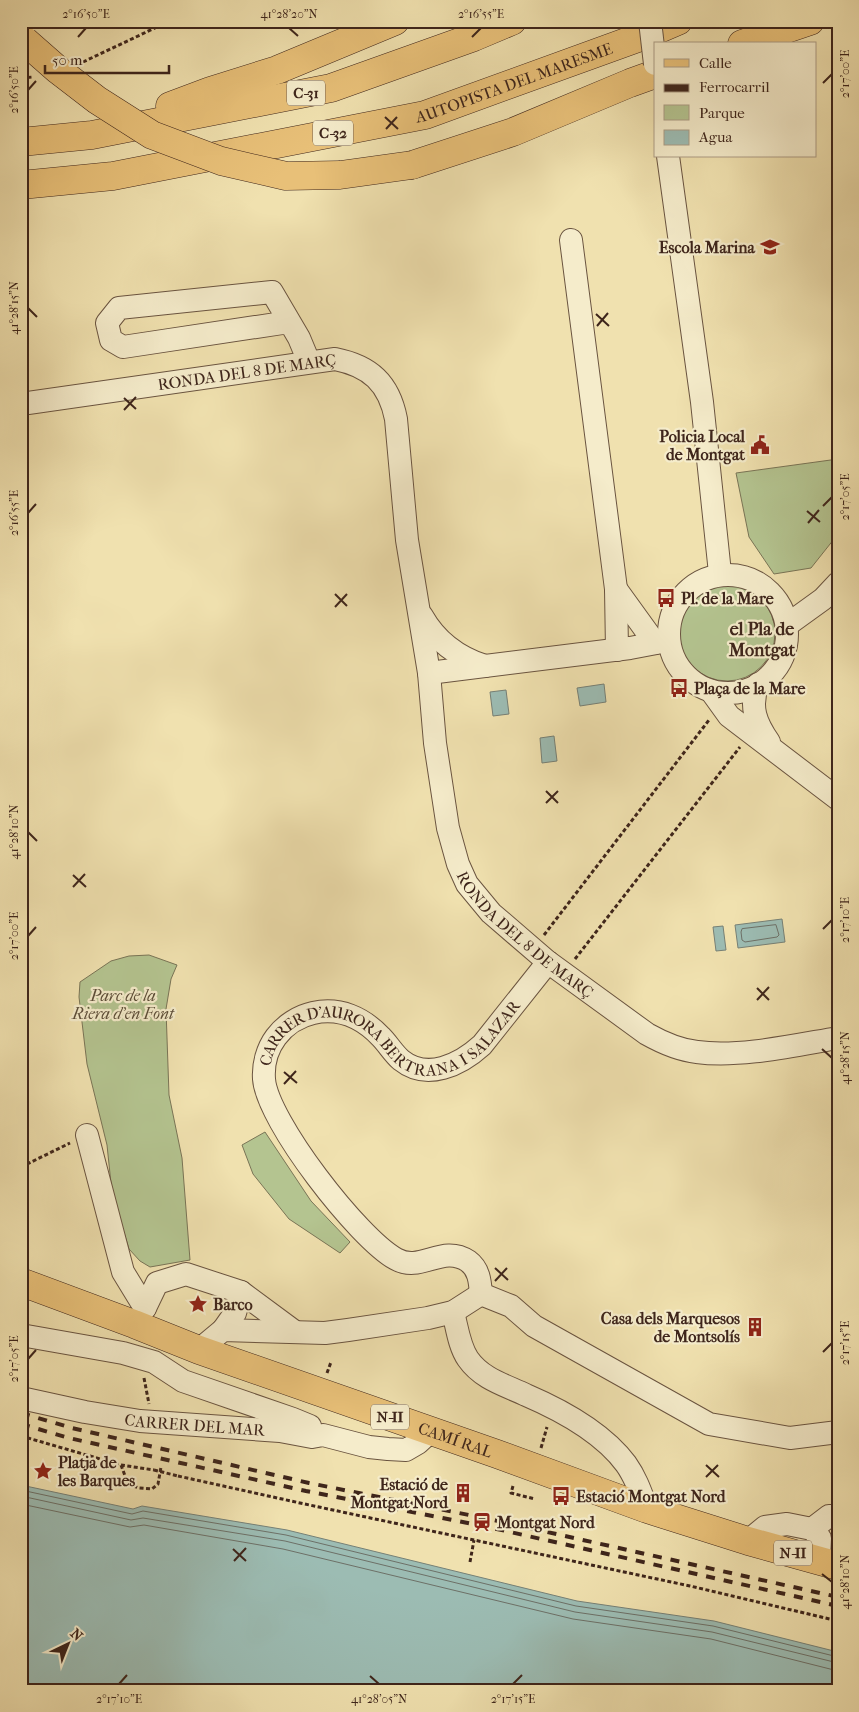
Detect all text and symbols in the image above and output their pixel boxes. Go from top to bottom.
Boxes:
text: 2°16'50"E [62,7,110,21]
text: 41°28'20"N [260,7,318,21]
text: 2°16'55"E [458,7,504,21]
street label: AUTOPISTA DEL MARESME [413,38,615,126]
scale bar [45,42,169,74]
legend [654,42,816,158]
text: 2°17'00"E [838,50,852,98]
text: 50 m [52,51,83,69]
text: Calle [699,54,732,72]
text: 2°16'50"E [7,66,21,114]
text: Ferrocarril [699,78,770,96]
road number: C-31 [287,80,325,106]
text: Parque [699,104,745,122]
road number: C-32 [313,120,353,146]
text: Agua [698,128,733,146]
school or university icon: Escola Marina [759,236,781,258]
place label: Escola Marina [659,238,756,257]
text: 41°28'15"N [7,281,21,335]
street label: RONDA DEL 8 DE MARÇ [156,349,337,394]
place label: Policia Local de Montgat [659,427,746,465]
public building icon: Policia Local de Montgat [749,434,771,456]
text: 2°17'05"E [838,474,852,521]
text: 2°16'55"E [7,490,21,536]
bus stop icon: Pl. de la Mare [655,587,677,609]
place label: Pl. de la Mare [681,589,774,608]
district label: el Pla de Montgat [728,619,796,661]
bus stop icon: Plaça de la Mare [668,677,690,699]
place label: Plaça de la Mare [694,679,805,699]
text: 41°28'10"N [7,804,21,860]
street label: RONDA DEL 8 DE MARÇ [453,868,597,1002]
text: 2°17'10"E [838,897,852,943]
text: 2°17'00"E [7,912,21,960]
park label: Parc de la Riera d'en Font [71,986,175,1023]
street label: CARRER D'AURORA BERTRANA I SALAZAR [255,995,524,1080]
text: 41°28'15"N [838,1031,852,1085]
place icon: Barco [187,1293,209,1315]
place label: Barco [213,1295,253,1314]
place label: Casa dels Marquesos de Montsolís [601,1309,740,1346]
building icon: Casa dels Marquesos de Montsolís [744,1316,766,1338]
text: 2°17'15"E [838,1321,852,1365]
text: 2°17'05"E [7,1336,21,1383]
road number: N-II [371,1404,409,1430]
street label: CARRER DEL MAR [123,1409,267,1439]
street label: CAMÍ RAL [416,1418,495,1461]
place label: Platja de les Barques [57,1453,135,1491]
place icon: Platja de les Barques [32,1460,54,1482]
place label: Estació de Montgat Nord [349,1475,449,1513]
building icon: Estació de Montgat Nord [452,1482,474,1504]
bus stop icon: Estació Montgat Nord [550,1485,572,1507]
place label: Estació Montgat Nord [576,1487,727,1507]
station icon: Montgat Nord [471,1511,493,1533]
place label: Montgat Nord [496,1513,596,1533]
road number: N-II [774,1540,812,1566]
text: 41°28'10"N [838,1554,852,1610]
north arrow [42,1620,92,1670]
text: N [67,1625,86,1645]
text: 2°17'10"E [96,1692,142,1706]
text: 41°28'05"N [351,1692,407,1706]
text: 2°17'15"E [491,1692,535,1706]

